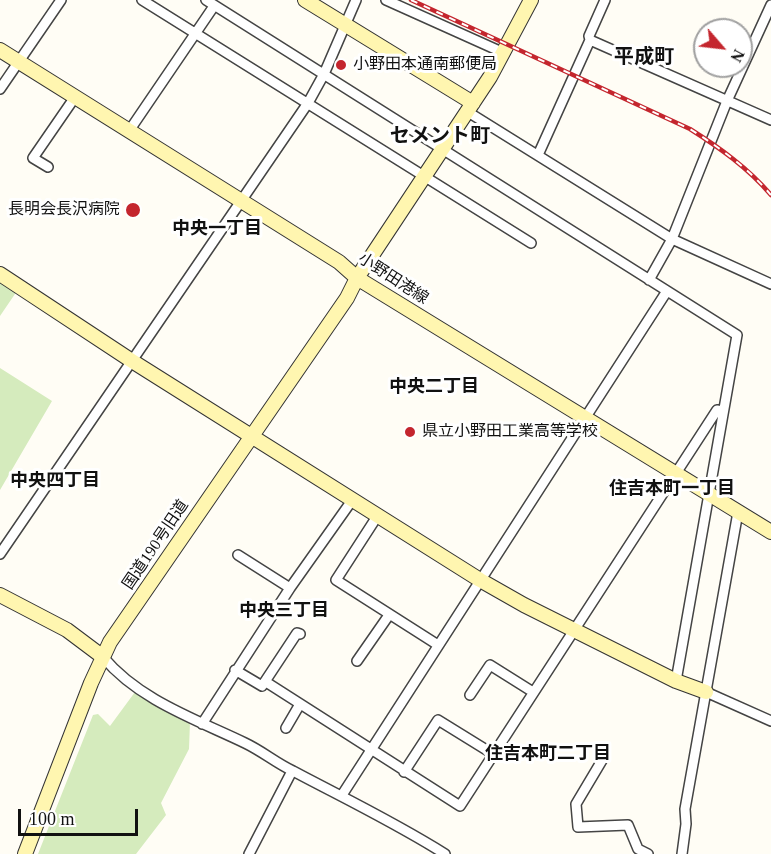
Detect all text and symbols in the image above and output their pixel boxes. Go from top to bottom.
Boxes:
north arrow [693,18,753,78]
district label: 平成町 [614,46,674,70]
text: N [727,47,748,65]
place label: 小野田本通南郵便局 [353,55,497,75]
marker: 小野田本通南郵便局 [334,58,348,72]
district label: セメント町 [390,125,490,149]
place label: 長明会長沢病院 [8,200,120,220]
marker: 長明会長沢病院 [124,201,142,219]
district label: 中央一丁目 [172,218,262,240]
street label: 小野田港線 [354,249,432,309]
district label: 中央二丁目 [389,376,479,398]
place label: 県立小野田工業高等学校 [422,422,598,442]
marker: 県立小野田工業高等学校 [403,425,417,439]
district label: 中央四丁目 [10,470,100,492]
district label: 住吉本町一丁目 [609,478,735,500]
street label: 国道190号旧道 [119,497,193,593]
district label: 中央三丁目 [239,600,329,622]
district label: 住吉本町二丁目 [485,743,611,765]
scale bar [21,797,141,835]
text: 100 m [29,809,75,829]

